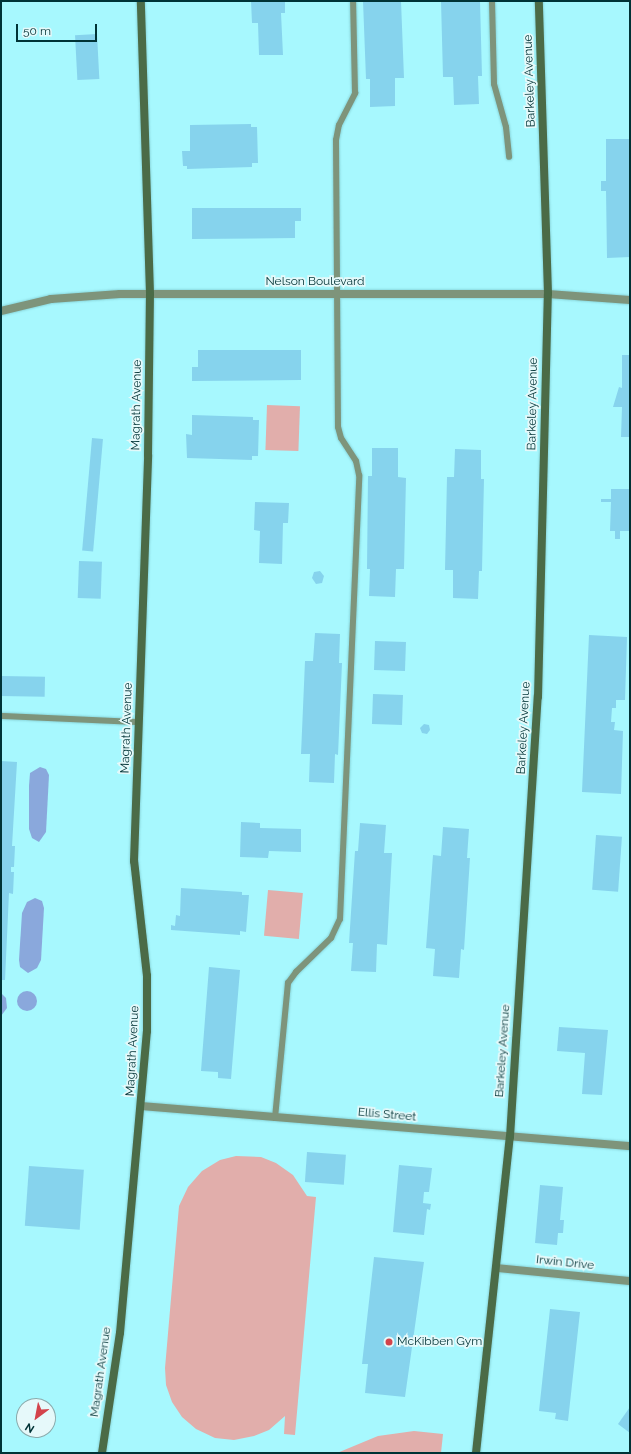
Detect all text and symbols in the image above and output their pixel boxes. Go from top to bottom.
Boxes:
scale bar [18,16,99,42]
text: 50 m [23,24,51,38]
street label: Barkeley Avenue [521,34,539,128]
street label: Nelson Boulevard [265,275,365,289]
street label: Barkeley Avenue [525,357,541,451]
street label: Magrath Avenue [129,359,145,451]
street label: Barkeley Avenue [514,681,534,775]
street label: Magrath Avenue [118,682,136,774]
street label: Barkeley Avenue [493,1004,513,1098]
street label: Magrath Avenue [123,1005,143,1097]
street label: Ellis Street [357,1105,417,1125]
street label: Irwin Drive [535,1253,595,1273]
street label: Magrath Avenue [88,1326,114,1418]
place label: McKibben Gym [397,1335,482,1349]
marker: McKibben Gym [384,1337,394,1347]
north arrow [16,1398,56,1438]
text: N [23,1420,37,1435]

